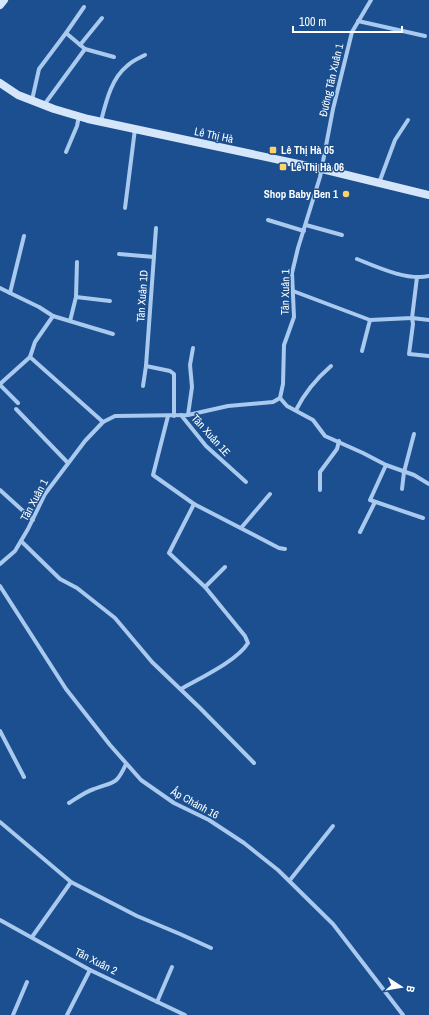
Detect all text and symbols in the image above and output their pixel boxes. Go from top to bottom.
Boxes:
scale bar [293,8,402,34]
text: 100 m [299,14,326,30]
street label: Đường Tân Xuân 1 [316,42,346,118]
street label: Lê Thị Hà [193,124,235,146]
place label: Lê Thị Hà 05 [281,143,334,157]
marker: Lê Thị Hà 05 [268,145,278,155]
place label: Lê Thị Hà 06 [291,160,344,174]
marker: Lê Thị Hà 06 [278,162,288,172]
place label: Shop Baby Ben 1 [264,187,338,201]
marker: Shop Baby Ben 1 [341,189,351,199]
street label: Tân Xuân 1D [133,269,151,323]
street label: Tân Xuân 1 [278,269,292,315]
street label: Tân Xuân 1E [188,411,234,459]
street label: Tân Xuân 1 [17,476,51,524]
street label: Ấp Chánh 16 [168,784,221,822]
street label: Tân Xuân 2 [72,944,120,978]
north arrow [381,967,421,1007]
text: B [403,984,418,994]

